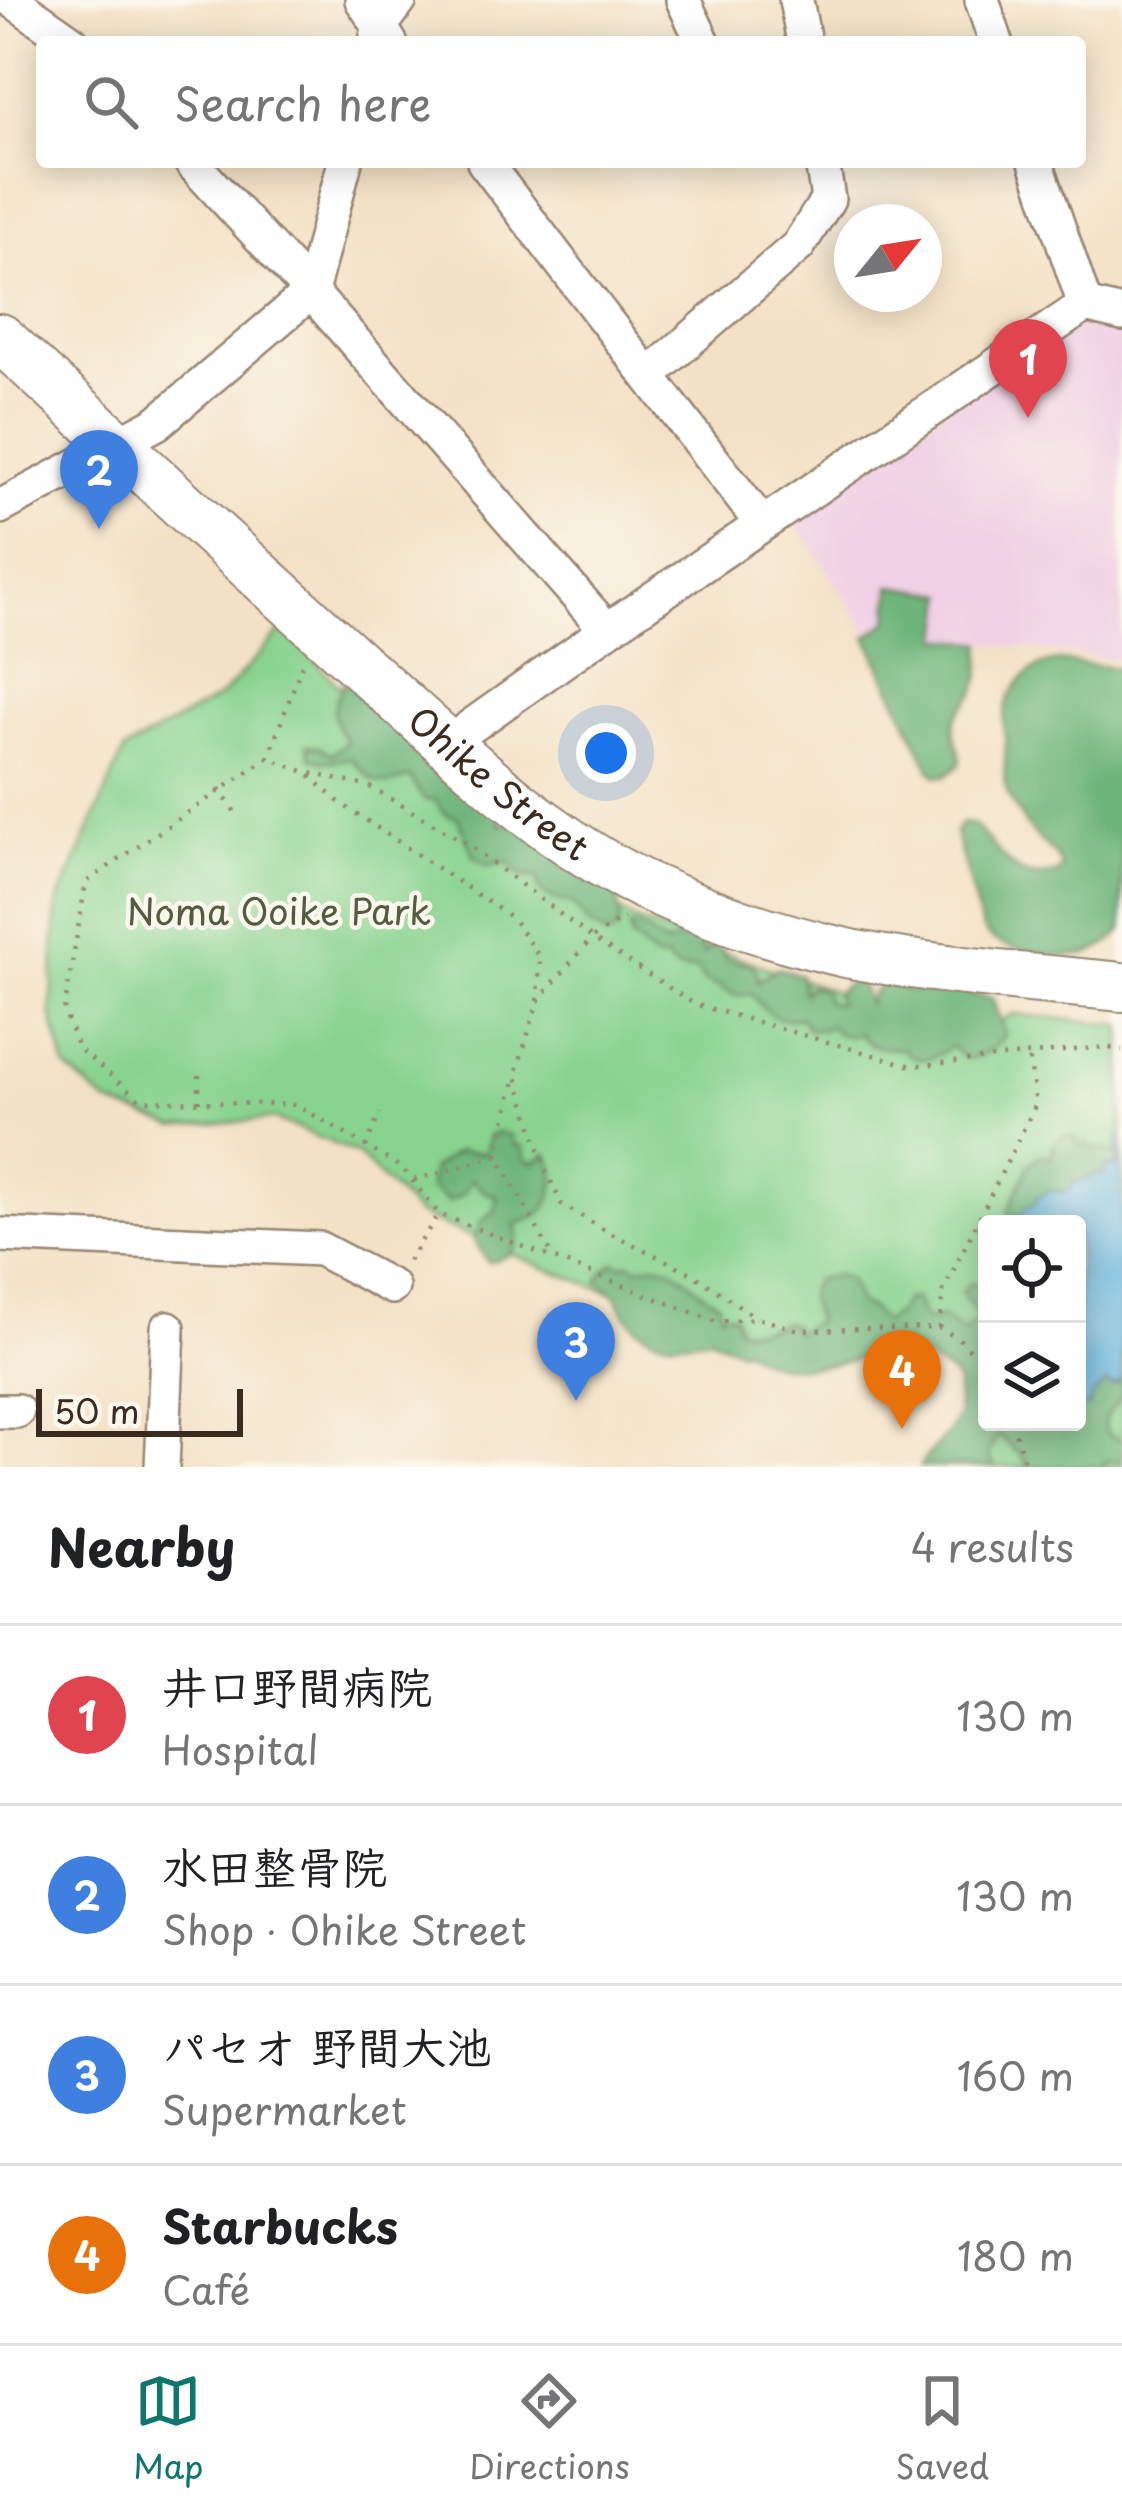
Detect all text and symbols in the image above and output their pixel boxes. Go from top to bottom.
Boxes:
search box [36,36,1086,168]
text: Search here [174,68,431,136]
icon: search [78,69,144,135]
north arrow [834,204,942,312]
pin: 1 [989,319,1067,418]
pin: 2 [60,430,138,529]
street label: Ohike Street [397,693,600,873]
your location [576,723,636,783]
park label: Noma Ooike Park [127,883,431,937]
map controls [978,1215,1086,1431]
button: locate [978,1215,1086,1323]
pin: 3 [537,1302,615,1401]
button: layers [978,1323,1086,1431]
pin: 4 [863,1330,941,1429]
scale bar [36,1383,243,1436]
text: 50 m [54,1385,140,1435]
text: Nearby [48,1507,235,1584]
text: 4 results [911,1516,1074,1575]
text: 井口野間病院 [162,1651,432,1719]
text: 1 [78,1685,96,1744]
text: 130 m [956,1685,1074,1744]
text: Hospital [162,1719,319,1778]
text: 水田整骨院 [162,1831,387,1899]
text: 2 [73,1865,101,1924]
text: 130 m [956,1865,1074,1924]
text: Shop · Ohike Street [162,1899,527,1958]
text: パセオ 野間大池 [162,2011,491,2079]
text: 3 [74,2045,100,2104]
text: 160 m [957,2045,1074,2104]
text: Supermarket [162,2079,407,2138]
text: Starbucks [162,2191,398,2259]
text: 4 [74,2225,100,2284]
text: 180 m [957,2225,1074,2284]
text: Café [162,2259,250,2318]
tab: Map [133,2368,203,2490]
tab: Directions [469,2368,630,2490]
tab: Saved [895,2368,989,2490]

